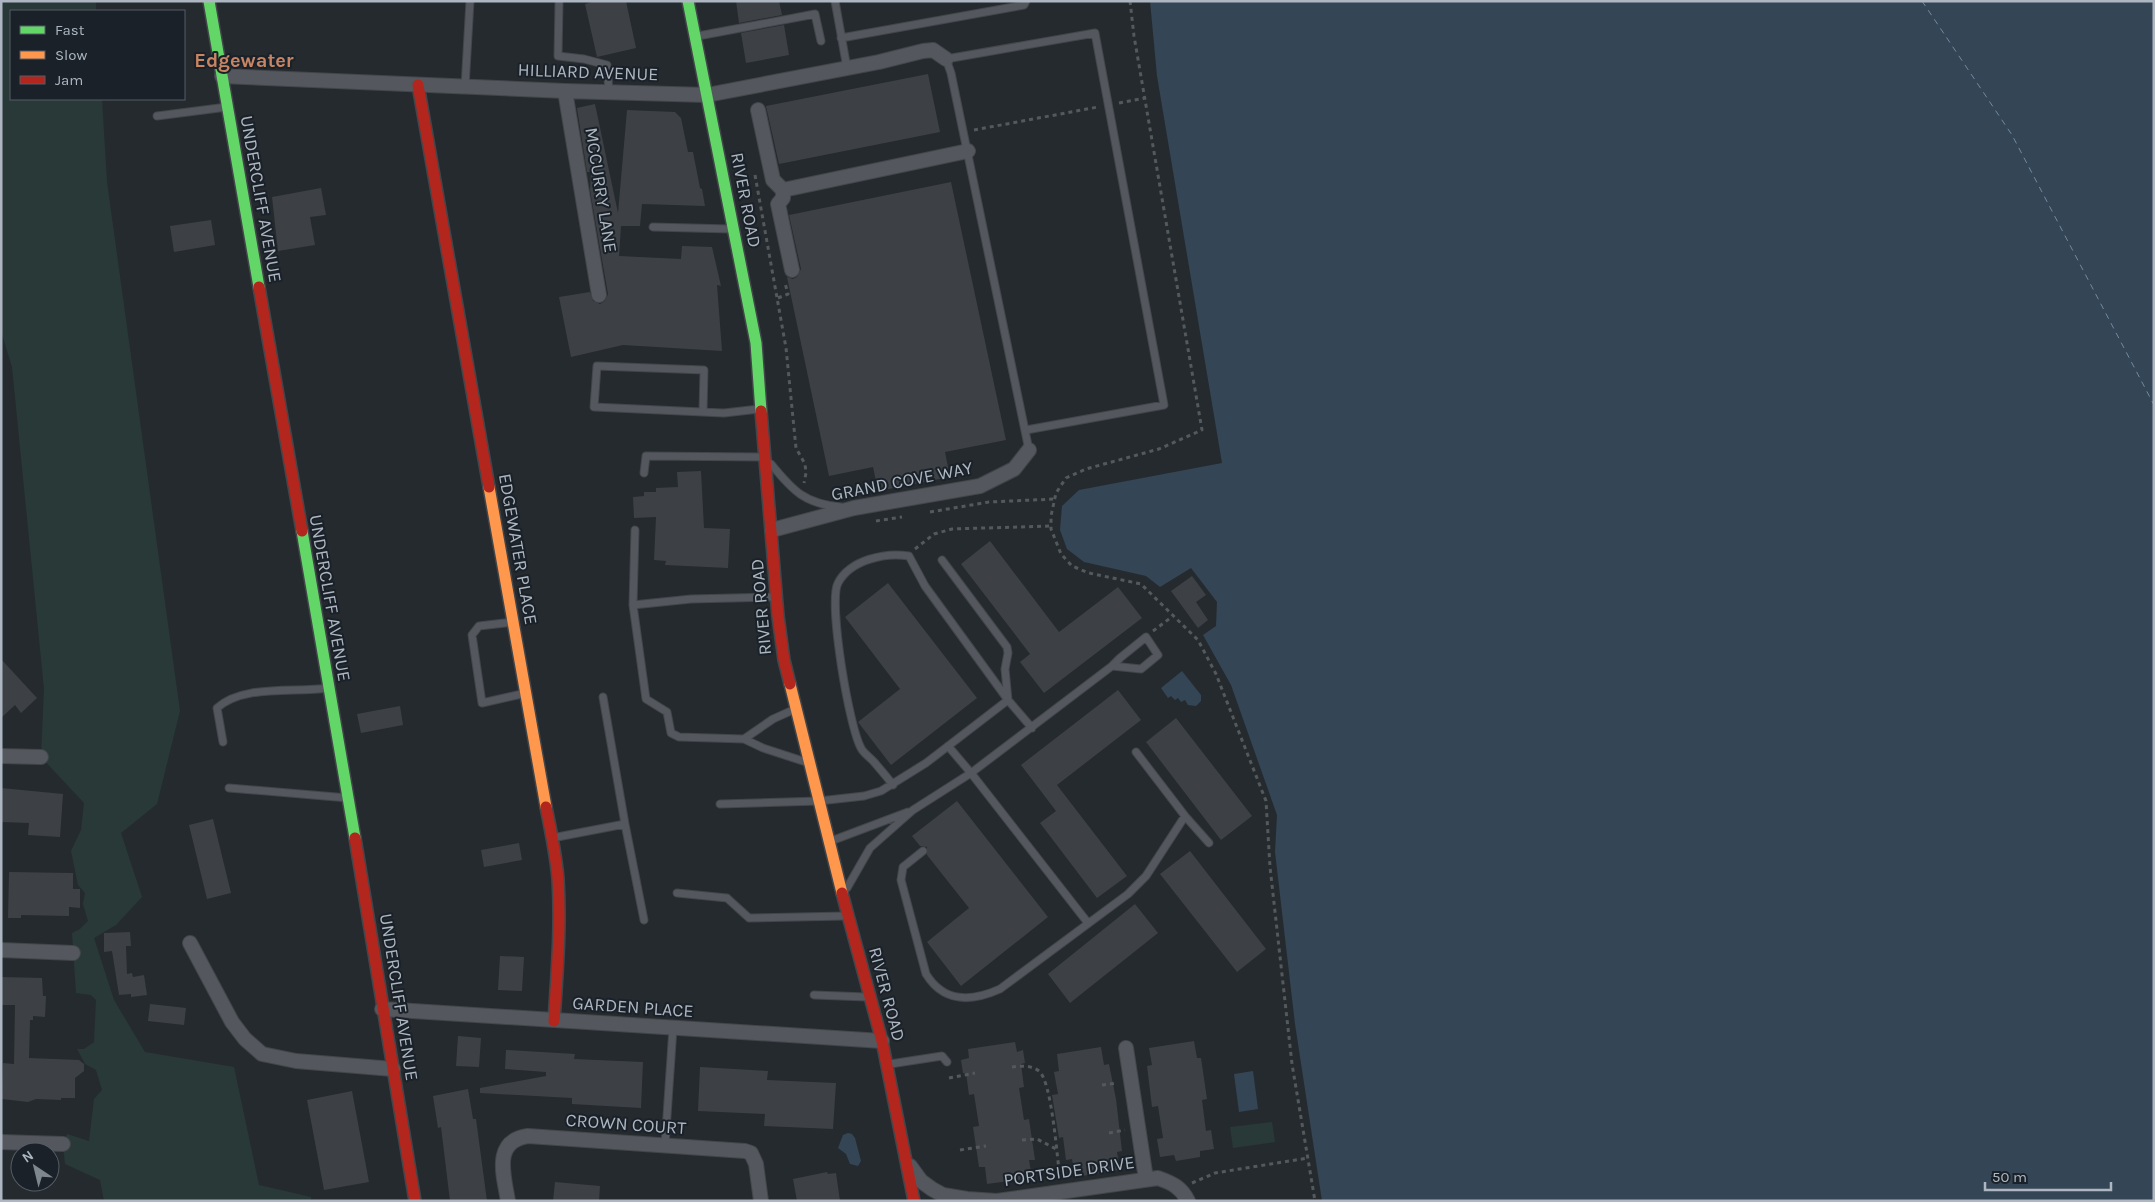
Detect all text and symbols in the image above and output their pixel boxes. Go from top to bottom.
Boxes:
legend [10,10,185,100]
text: Fast [55,21,85,39]
text: Slow [55,46,87,64]
district label: Edgewater [194,49,294,72]
street label: HILLIARD AVENUE [517,59,659,85]
text: Jam [55,71,83,89]
street label: UNDERCLIFF AVENUE [235,114,287,284]
street label: MCCURRY LANE [580,126,622,254]
street label: RIVER ROAD [726,151,766,249]
street label: GRAND COVE WAY [829,456,975,506]
street label: EDGEWATER PLACE [494,472,542,626]
street label: UNDERCLIFF AVENUE [304,513,356,683]
street label: RIVER ROAD [746,558,776,656]
street label: UNDERCLIFF AVENUE [375,912,423,1082]
street label: RIVER ROAD [864,945,910,1043]
street label: GARDEN PLACE [572,992,694,1022]
street label: CROWN COURT [565,1109,687,1139]
north arrow [10,1142,60,1192]
text: N [19,1147,37,1167]
street label: PORTSIDE DRIVE [1002,1151,1136,1191]
scale bar [1985,1160,2111,1192]
text: 50 m [1992,1168,2027,1186]

